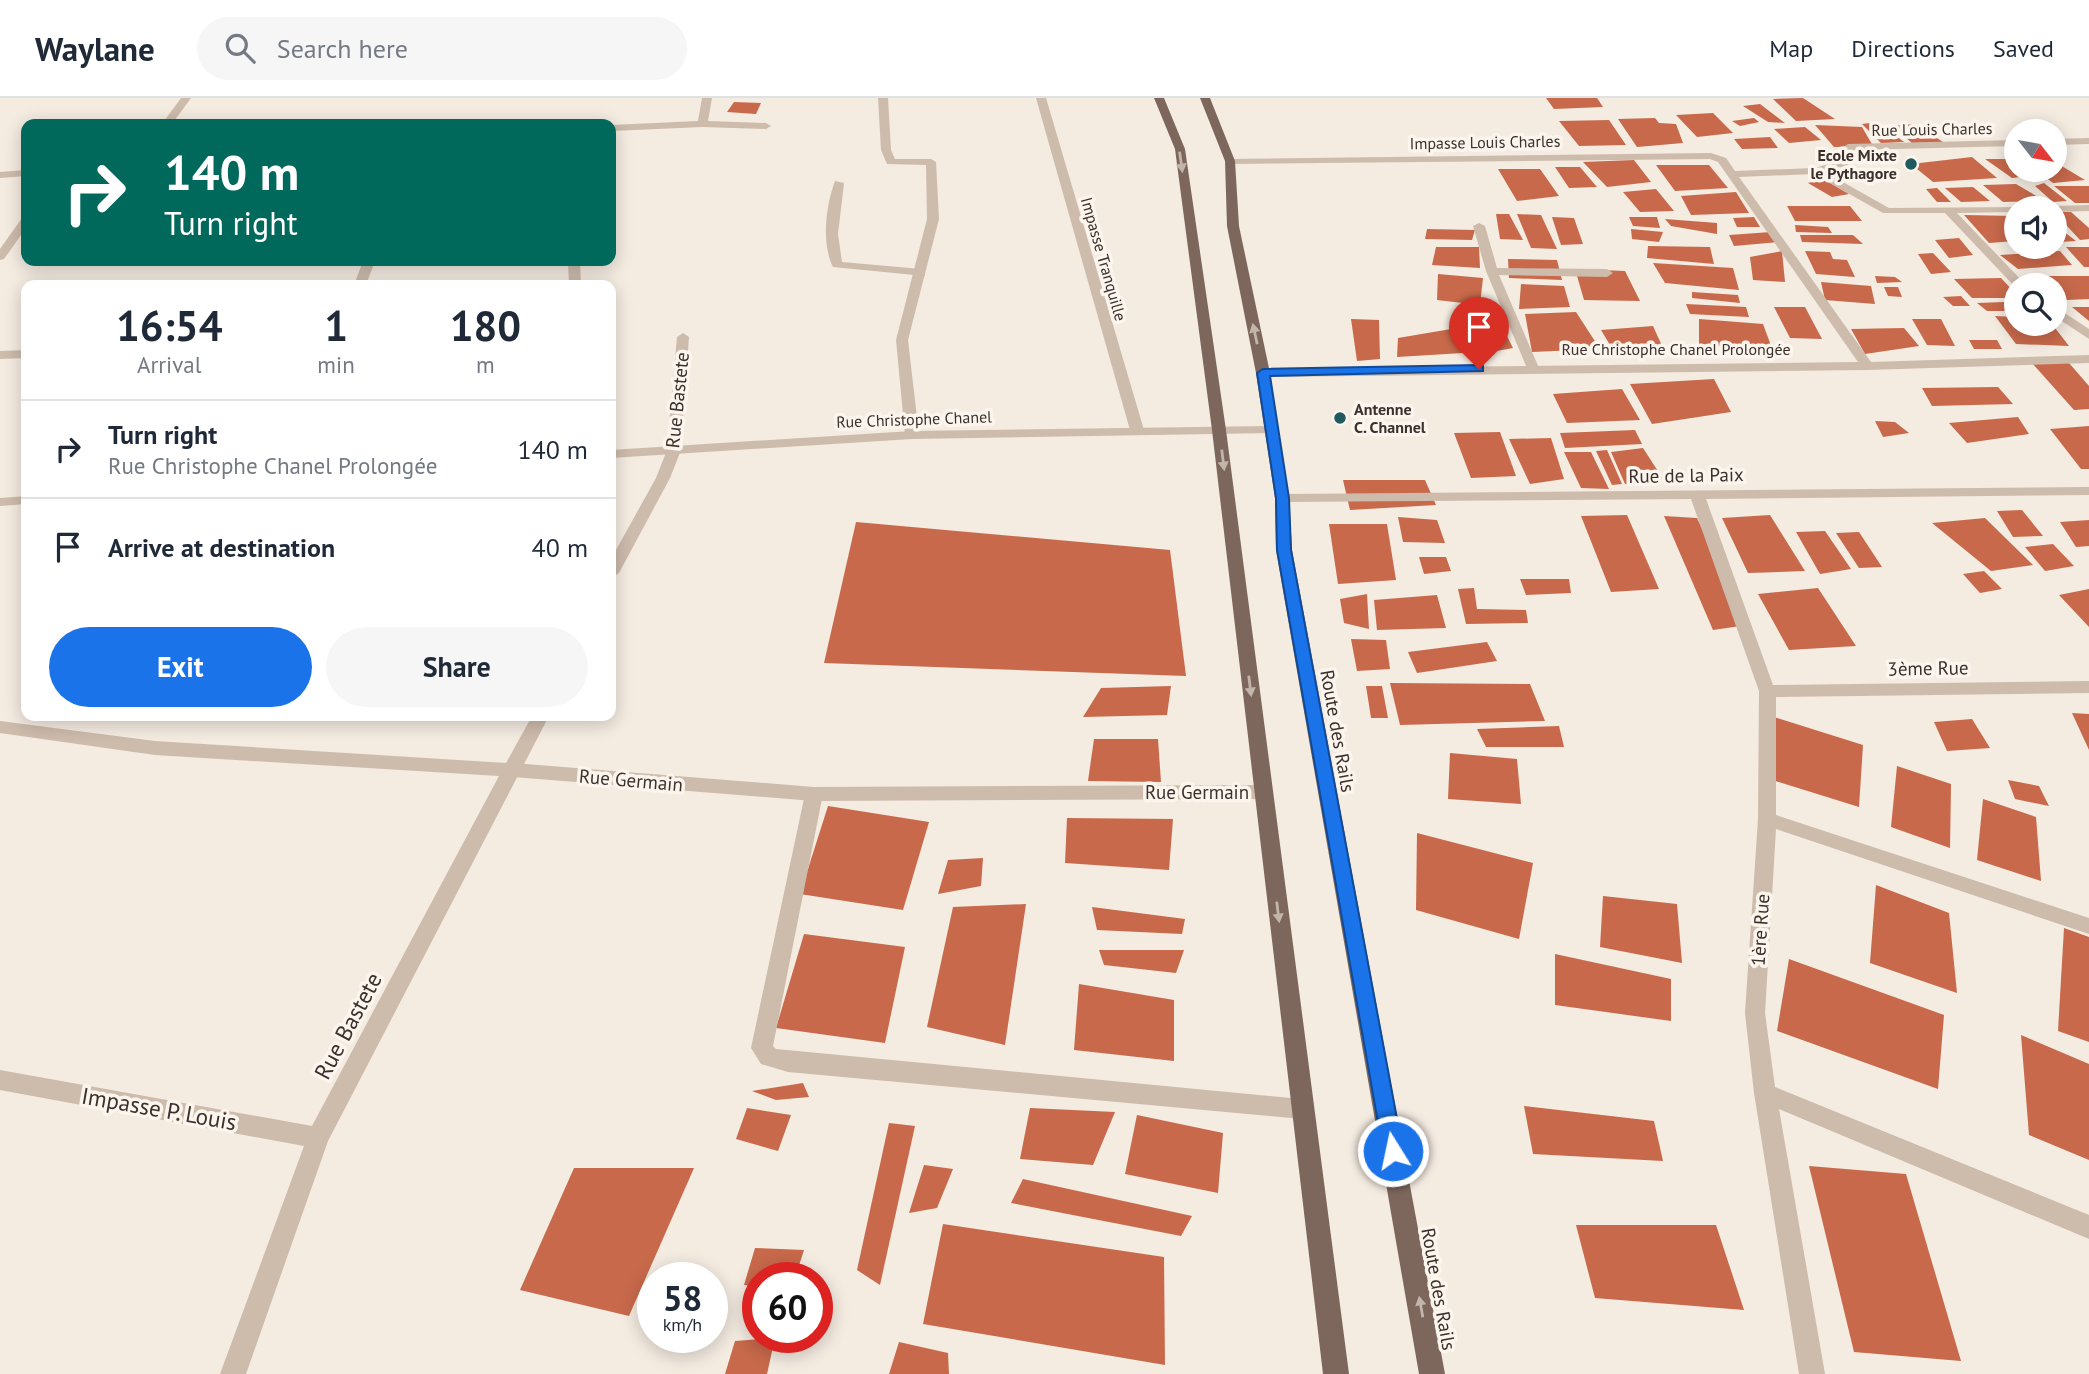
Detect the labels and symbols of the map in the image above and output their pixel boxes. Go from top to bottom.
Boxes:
street label: Rue Louis Charles [1871,118,1993,140]
north arrow [2004,119,2067,182]
street label: Impasse Louis Charles [1409,131,1561,153]
place label: Ecole Mixte le Pythagore [1810,145,1897,183]
one-way arrow [1176,151,1187,173]
marker: Ecole Mixte le Pythagore [1903,156,1919,172]
street label: Impasse Tranquille [1077,195,1131,323]
pin [1449,297,1509,369]
one-way arrow [1250,323,1261,345]
street label: Rue Christophe Chanel Prolongée [1561,339,1791,359]
street label: Rue Bastete [660,351,694,449]
place label: Antenne C. Channel [1354,399,1426,437]
street label: Rue Christophe Chanel [836,406,992,432]
marker: Antenne C. Channel [1332,410,1348,426]
one-way arrow [1218,449,1229,471]
street label: Rue de la Paix [1628,462,1744,488]
street label: 3ème Rue [1887,655,1969,681]
street label: Route des Rails [1315,668,1361,794]
one-way arrow [1245,675,1256,697]
street label: Rue Germain [578,764,684,796]
street label: Rue Germain [1145,780,1249,804]
street label: 1ère Rue [1746,893,1774,967]
one-way arrow [1273,901,1284,923]
street label: Rue Bastete [307,967,388,1084]
street label: Impasse P. Louis [79,1081,239,1136]
position arrow [1356,1114,1430,1188]
street label: Route des Rails [1416,1226,1462,1352]
speed limit sign: 60 [742,1262,833,1353]
one-way arrow [1415,1296,1426,1318]

